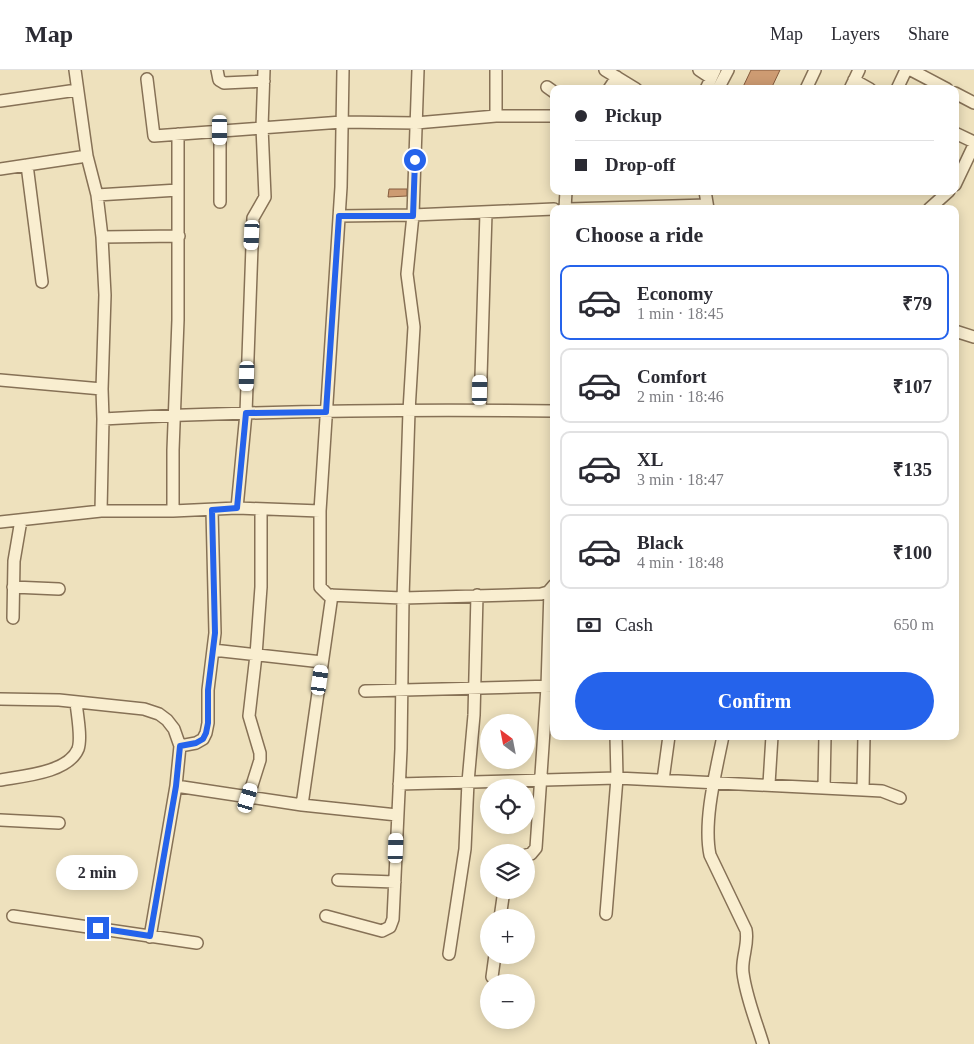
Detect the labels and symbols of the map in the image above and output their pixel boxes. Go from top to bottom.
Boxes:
car [212,115,227,145]
route start [404,149,426,171]
car [243,220,260,250]
car [238,361,255,391]
car [472,375,487,405]
car [310,664,329,696]
north arrow [480,714,535,769]
car [236,781,259,815]
car [387,833,404,863]
callout: 2 min [57,856,139,890]
route end [87,917,109,939]

